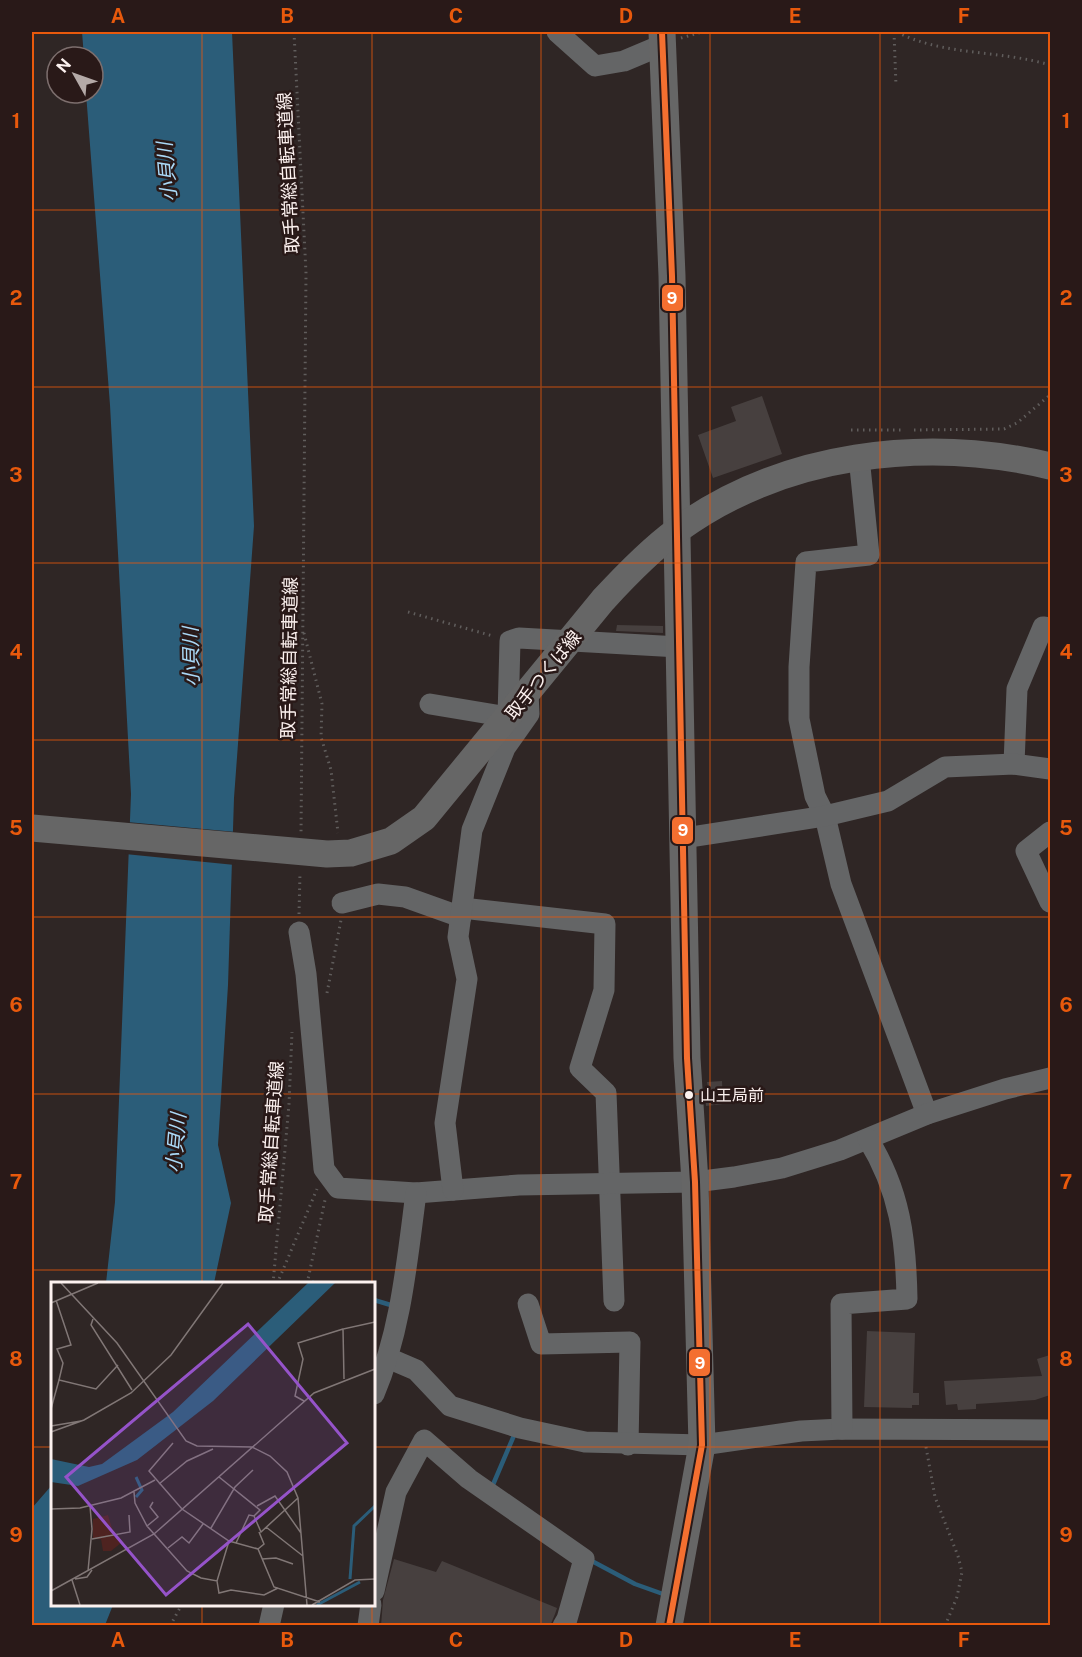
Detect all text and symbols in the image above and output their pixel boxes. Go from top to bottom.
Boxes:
text: A [111,4,125,28]
text: B [280,4,294,28]
text: C [449,4,463,28]
text: D [619,4,633,28]
text: E [789,4,801,28]
text: F [958,4,970,28]
north arrow [45,45,105,105]
text: N [53,55,75,77]
street label: 取手常総自転車道線 [273,92,303,254]
text: 1 [12,109,20,133]
text: 1 [1062,109,1070,133]
water label: 小貝川 [152,139,182,203]
line badge: 9 [661,284,684,312]
text: 2 [10,286,22,310]
text: 2 [1060,286,1072,310]
text: 9 [667,289,677,308]
text: 3 [9,463,23,487]
text: 3 [1059,463,1073,487]
street label: 取手常総自転車道線 [277,577,301,739]
water label: 小貝川 [178,625,204,687]
street label: 取手つくば線 [501,626,585,724]
text: 4 [9,640,23,664]
text: 4 [1059,640,1073,664]
text: 5 [9,816,23,840]
line badge: 9 [671,816,694,845]
text: 5 [1059,816,1073,840]
text: 9 [678,821,688,840]
text: 6 [9,993,23,1017]
text: 6 [1059,993,1073,1017]
street label: 取手常総自転車道線 [255,1060,287,1224]
place label: 山王局前 [700,1086,764,1105]
marker: 山王局前 [683,1089,695,1101]
water label: 小貝川 [161,1110,191,1174]
text: 7 [10,1170,22,1194]
text: 7 [1060,1170,1072,1194]
inset map [51,1282,375,1606]
text: 8 [9,1347,23,1371]
text: 8 [1059,1347,1073,1371]
line badge: 9 [688,1348,711,1377]
text: 9 [695,1354,705,1373]
text: 9 [9,1523,23,1547]
text: 9 [1059,1523,1073,1547]
text: A [111,1628,125,1652]
text: B [280,1628,294,1652]
text: C [449,1628,463,1652]
text: D [619,1628,633,1652]
text: E [789,1628,801,1652]
text: F [958,1628,970,1652]

